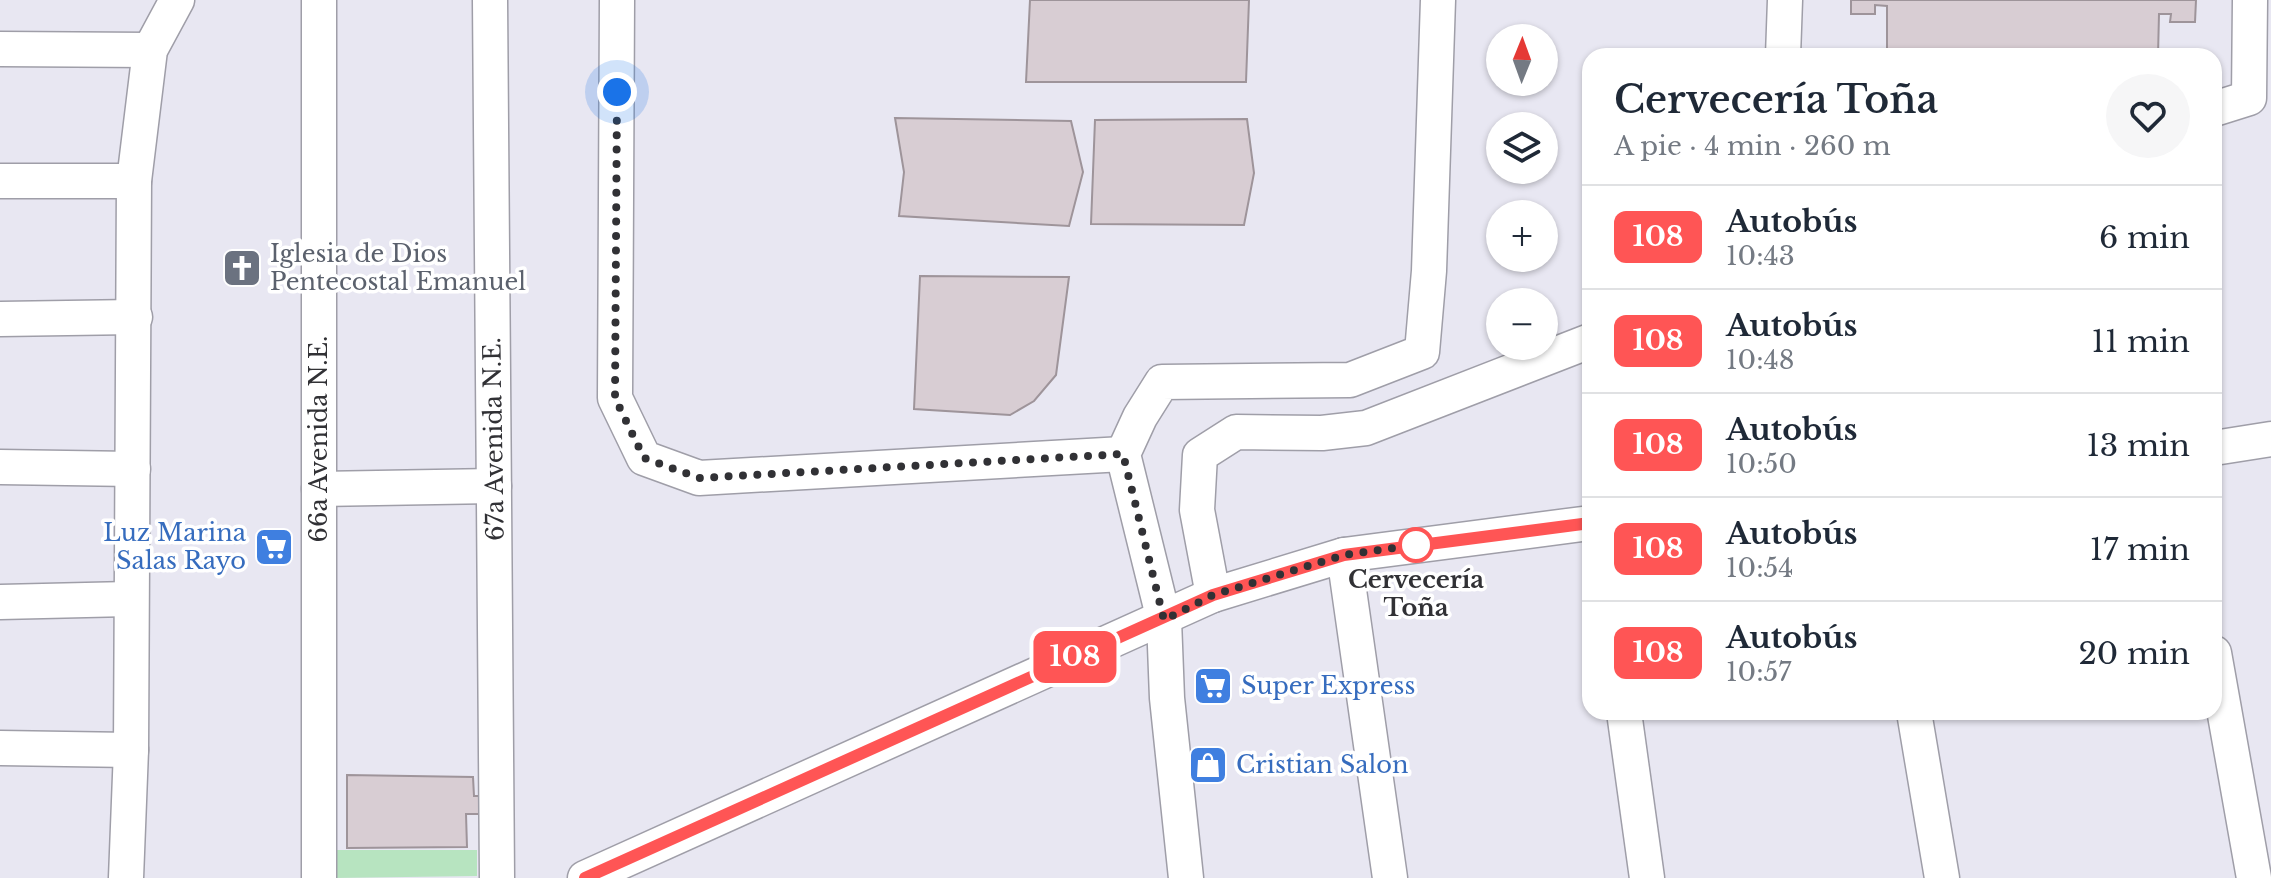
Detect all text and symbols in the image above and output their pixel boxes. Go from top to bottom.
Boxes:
north arrow [1486,24,1558,96]
map controls [1486,24,1558,360]
your location [597,72,637,112]
button: heart [2106,74,2190,158]
text: Cervecería Toña [1614,76,1938,123]
button: layers [1486,112,1558,184]
text: A pie · 4 min · 260 m [1614,130,1891,162]
button: + [1486,200,1558,272]
text: Autobús [1726,203,1858,240]
text: 108 [1632,219,1684,254]
text: 6 min [2099,219,2190,256]
place label: Iglesia de Dios Pentecostal Emanuel [270,239,526,296]
text: 10:43 [1726,240,1795,272]
church icon: Iglesia de Dios Pentecostal Emanuel [221,247,263,289]
button: − [1486,288,1558,360]
text: Autobús [1726,307,1858,344]
text: 108 [1632,323,1684,358]
text: 11 min [2092,323,2190,360]
street label: 66a Avenida N.E. [304,336,333,542]
street label: 67a Avenida N.E. [477,337,510,541]
text: 10:48 [1726,344,1795,376]
text: Autobús [1726,411,1858,448]
text: 108 [1632,427,1684,462]
text: 13 min [2086,427,2190,464]
text: 10:50 [1726,448,1797,480]
text: Autobús [1726,515,1858,552]
place label: Luz Marina Salas Rayo [103,518,247,575]
supermarket icon: Luz Marina Salas Rayo [253,526,295,568]
marker: Cervecería Toña [1399,528,1433,562]
text: 108 [1632,531,1684,566]
text: 17 min [2090,531,2190,568]
text: 10:54 [1726,552,1794,584]
place label: Cervecería Toña [1348,565,1484,622]
text: Autobús [1726,619,1858,656]
line badge: 108 [1029,631,1121,683]
text: 108 [1632,635,1684,670]
text: 20 min [2078,635,2190,672]
text: 108 [1049,639,1101,674]
text: 10:57 [1726,656,1791,688]
supermarket icon: Super Express [1192,665,1234,707]
place label: Super Express [1241,671,1415,700]
shop icon: Cristian Salon [1187,744,1229,786]
place label: Cristian Salon [1236,750,1409,779]

